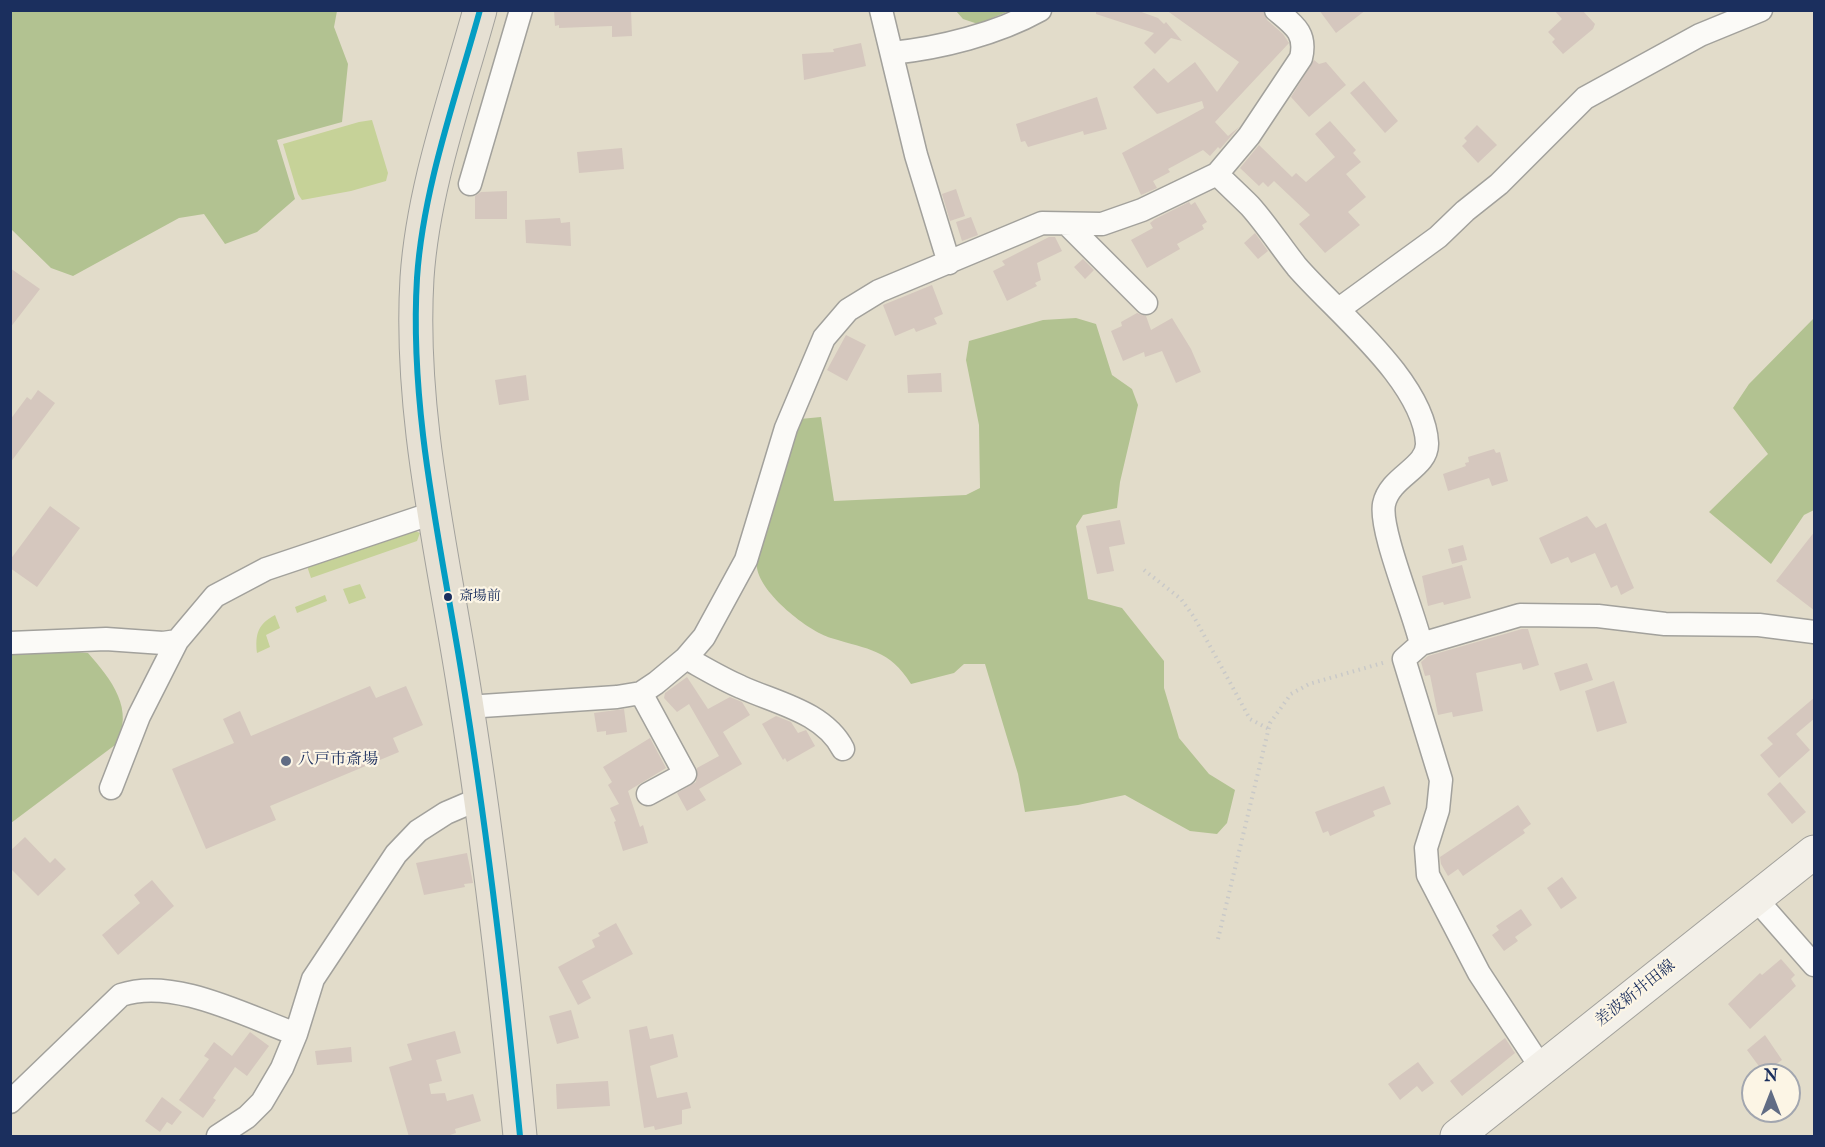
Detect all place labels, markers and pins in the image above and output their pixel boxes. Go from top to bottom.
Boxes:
place label: 斎場前 [459,589,501,605]
marker: 斎場前 [442,591,454,603]
place label: 八戸市斎場 [298,751,378,771]
marker: 八戸市斎場 [279,754,293,768]

